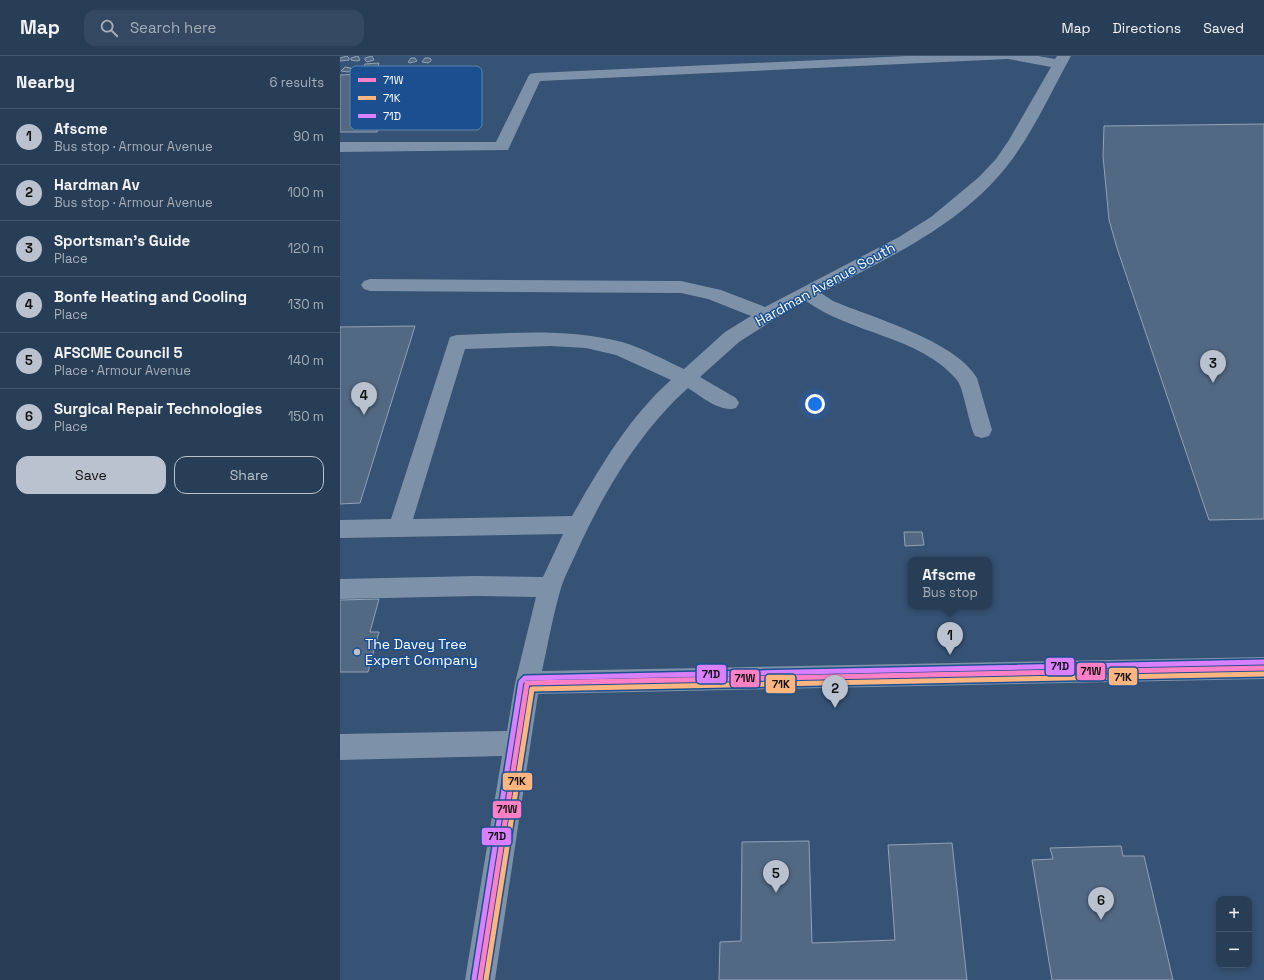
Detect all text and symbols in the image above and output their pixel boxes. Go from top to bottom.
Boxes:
search box [84,10,364,46]
text: Map [20,15,60,40]
icon: search [98,17,120,39]
text: Search here [130,18,216,37]
text: Map [1061,19,1091,37]
text: Directions [1113,19,1181,37]
text: Saved [1203,19,1244,37]
legend [350,66,482,130]
text: Nearby [16,71,75,93]
text: 71W [383,73,404,87]
text: 6 results [270,74,324,91]
text: 71K [383,91,401,105]
text: 71D [383,109,401,123]
text: Afscme [54,119,108,138]
text: 1 [26,128,32,145]
text: 90 m [293,128,324,145]
text: Bus stop · Armour Avenue [54,138,213,155]
text: Hardman Av [54,175,140,194]
text: 2 [25,184,33,201]
text: 100 m [287,184,324,201]
text: Bus stop · Armour Avenue [54,194,213,211]
text: Sportsman's Guide [54,231,190,250]
street label: Hardman Avenue South [752,238,898,330]
text: 3 [25,240,33,257]
text: 120 m [288,240,324,257]
text: Place [54,250,88,267]
text: Bonfe Heating and Cooling [54,287,247,306]
text: 4 [25,296,33,313]
text: 130 m [288,296,324,313]
text: Place [54,306,88,323]
text: AFSCME Council 5 [54,343,183,362]
pin: 3 [1200,350,1226,383]
text: 5 [25,352,33,369]
text: 140 m [288,352,324,369]
text: Place · Armour Avenue [54,362,191,379]
pin: 4 [351,382,377,415]
your location [805,394,825,414]
text: Surgical Repair Technologies [54,399,262,418]
text: 6 [25,408,33,425]
text: 150 m [288,408,324,425]
text: Place [54,418,88,435]
button: Save [16,456,166,494]
button: Share [174,456,324,494]
popup [908,557,992,609]
text: Afscme [922,565,976,584]
text: Bus stop [922,584,978,601]
pin: 1 [937,622,963,655]
place label: The Davey Tree Expert Company [365,635,478,669]
marker: The Davey Tree Expert Company [352,647,362,657]
line badge: 71D [1045,657,1075,676]
text: 71D [1051,659,1069,673]
line badge: 71W [1076,662,1106,681]
line badge: 71D [696,664,727,684]
text: 71W [1081,664,1102,678]
text: 71D [702,667,720,681]
line badge: 71K [1108,667,1138,686]
line badge: 71W [730,669,760,688]
text: 71K [1114,670,1132,684]
text: 71W [735,671,756,685]
line badge: 71K [765,674,796,694]
pin: 2 [822,675,848,708]
text: 71K [772,677,790,691]
line badge: 71K [502,772,533,791]
text: 71K [508,774,526,788]
line badge: 71W [492,800,522,819]
text: 71W [497,802,518,816]
line badge: 71D [481,827,512,846]
text: 71D [488,829,506,843]
pin: 5 [763,860,789,893]
pin: 6 [1088,887,1114,920]
map controls [1216,896,1252,968]
button: + [1216,896,1252,932]
button: − [1216,932,1252,968]

